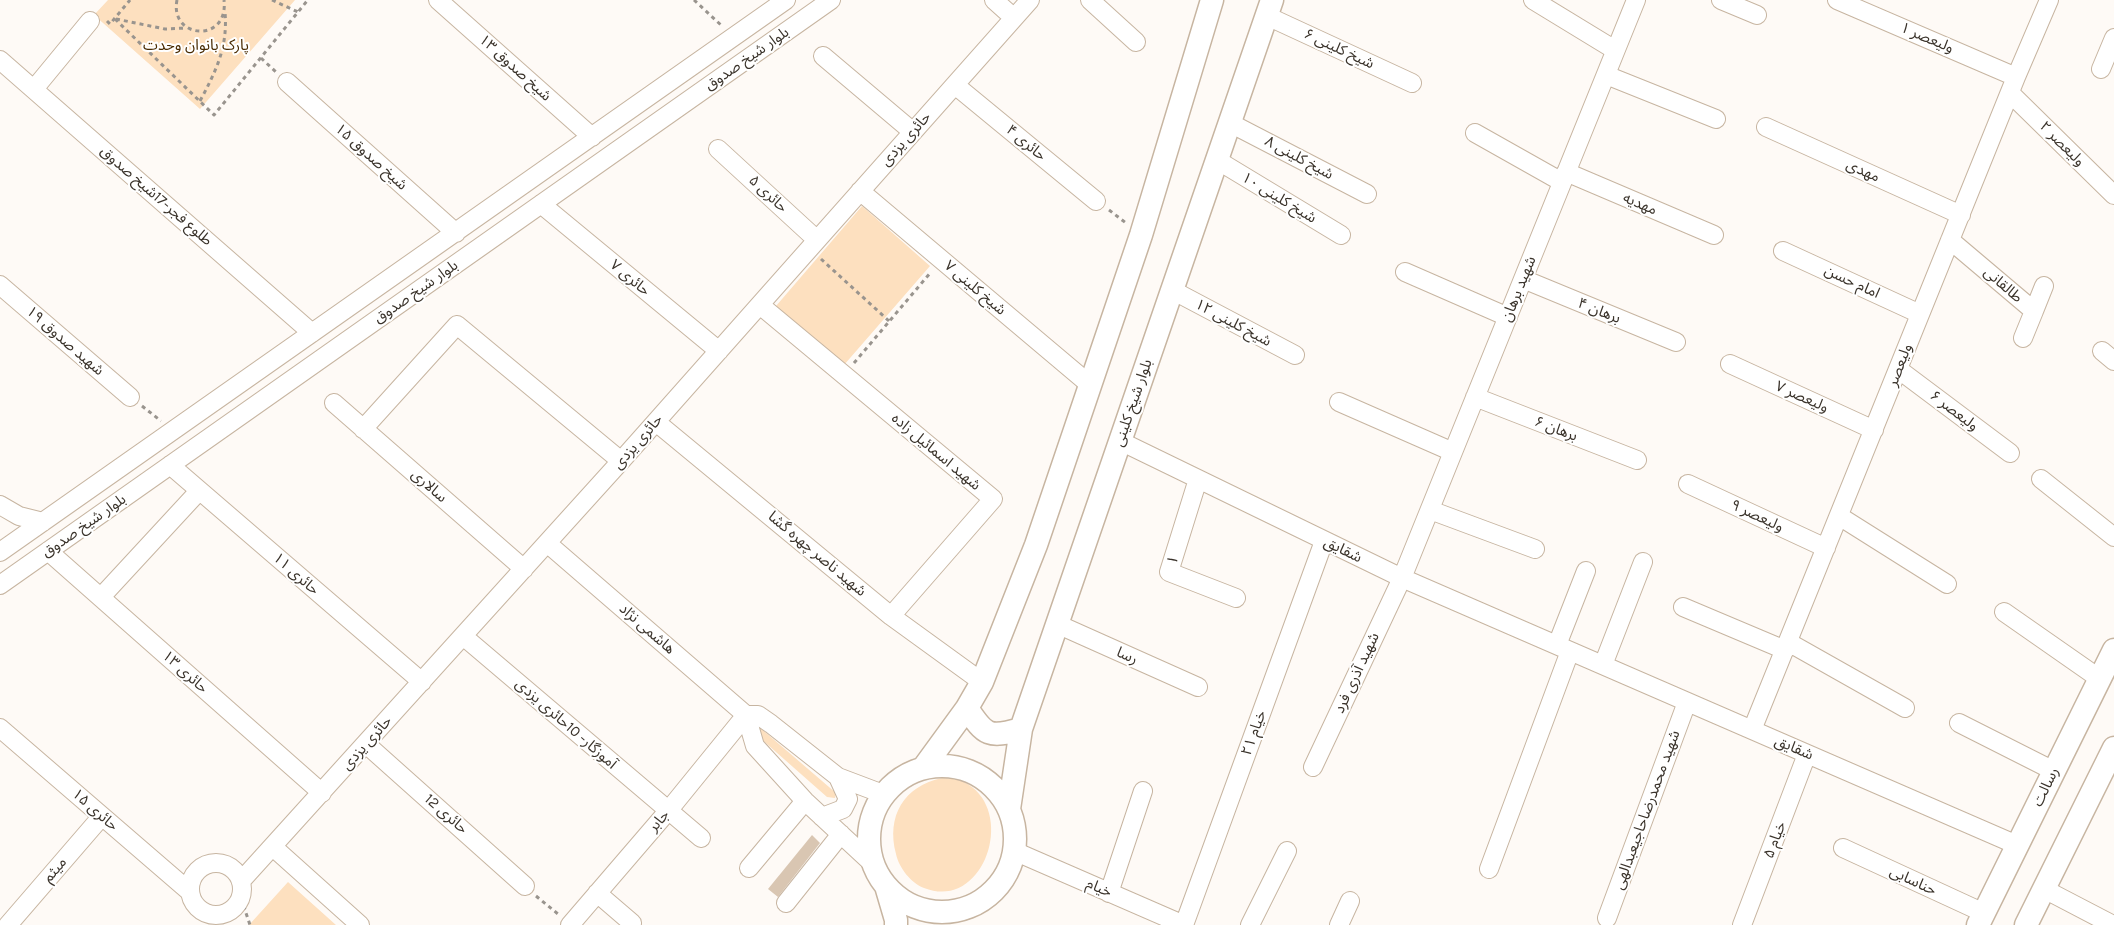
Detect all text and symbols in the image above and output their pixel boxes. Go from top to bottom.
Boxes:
street label: ولیعصر ۱ [1898,19,1956,57]
street label: بلوار شیخ صدوق [701,23,793,95]
street label: شیخ کلینی ۶ [1301,25,1377,73]
street label: شیخ صدوق ۱۳ [475,31,555,105]
park label: پارک بانوان وحدت [143,37,249,55]
street label: حائری یزدی [877,108,935,170]
street label: ولیعصر ۲ [2036,118,2088,170]
street label: شیخ صدوق ۱۵ [331,120,411,194]
street label: حائری ۴ [1002,121,1050,165]
street label: شیخ کلینی ۸ [1262,132,1336,184]
street label: طلوع فجر-17شیخ صدوق [96,142,216,250]
street label: مهدی [1843,156,1883,186]
street label: شیخ کلینی ۱۰ [1238,169,1320,227]
street label: حائری ۵ [745,171,791,217]
street label: مهدیه [1620,189,1660,219]
street label: شهید برهان [1498,254,1540,324]
street label: بلوار شیخ صدوق [370,256,462,328]
street label: حائری ۷ [606,256,654,300]
street label: شیخ کلینی ۷ [940,257,1010,319]
street label: امام حسن [1821,261,1883,303]
street label: طالقانی [1980,263,2026,307]
street label: برهان ۴ [1575,294,1623,328]
street label: شیخ کلینی ۱۲ [1192,295,1274,351]
street label: شهید صدوق ۱۹ [22,302,108,380]
street label: ولیعصر [1884,341,1916,389]
street label: بلوار شیخ کلینی [1110,357,1156,449]
street label: ولیعصر ۷ [1773,377,1831,417]
street label: ولیعصر ۶ [1926,387,1982,435]
street label: شهید اسمائیل زاده [888,409,984,495]
street label: حائری یزدی [609,411,667,473]
street label: برهان ۶ [1532,413,1580,445]
street label: سالاری [407,466,451,506]
street label: بلوار شیخ صدوق [38,490,130,562]
street label: ولیعصر ۹ [1728,496,1786,536]
street label: شهید ناصر چهره گشا [764,508,870,600]
street label: شقایق [1321,533,1365,567]
street label: حائری ۱۱ [269,549,323,599]
street label: ۱ [1163,553,1183,567]
street label: هاشمی نژاد [615,600,679,658]
street label: شهید آذری فرد [1330,630,1384,716]
street label: رسا [1114,643,1140,669]
street label: حائری ۱۳ [158,647,212,697]
street label: آموزگار- 10حائری یزدی [512,675,620,773]
street label: خیام ۲۱ [1238,708,1270,758]
street label: حائری یزدی [338,712,396,774]
street label: شهید محمدرضاحاجیعبدالهی [1610,728,1684,892]
street label: شقایق [1772,732,1816,764]
street label: رسالت [2029,764,2063,810]
street label: حائری ۱۵ [68,785,122,835]
street label: حائری 12 [421,790,471,838]
street label: جابر [645,806,673,836]
street label: خیام ۵ [1760,819,1790,861]
street label: میثم [39,854,71,886]
street label: حناسابی [1887,862,1939,900]
street label: خیام [1083,875,1115,901]

